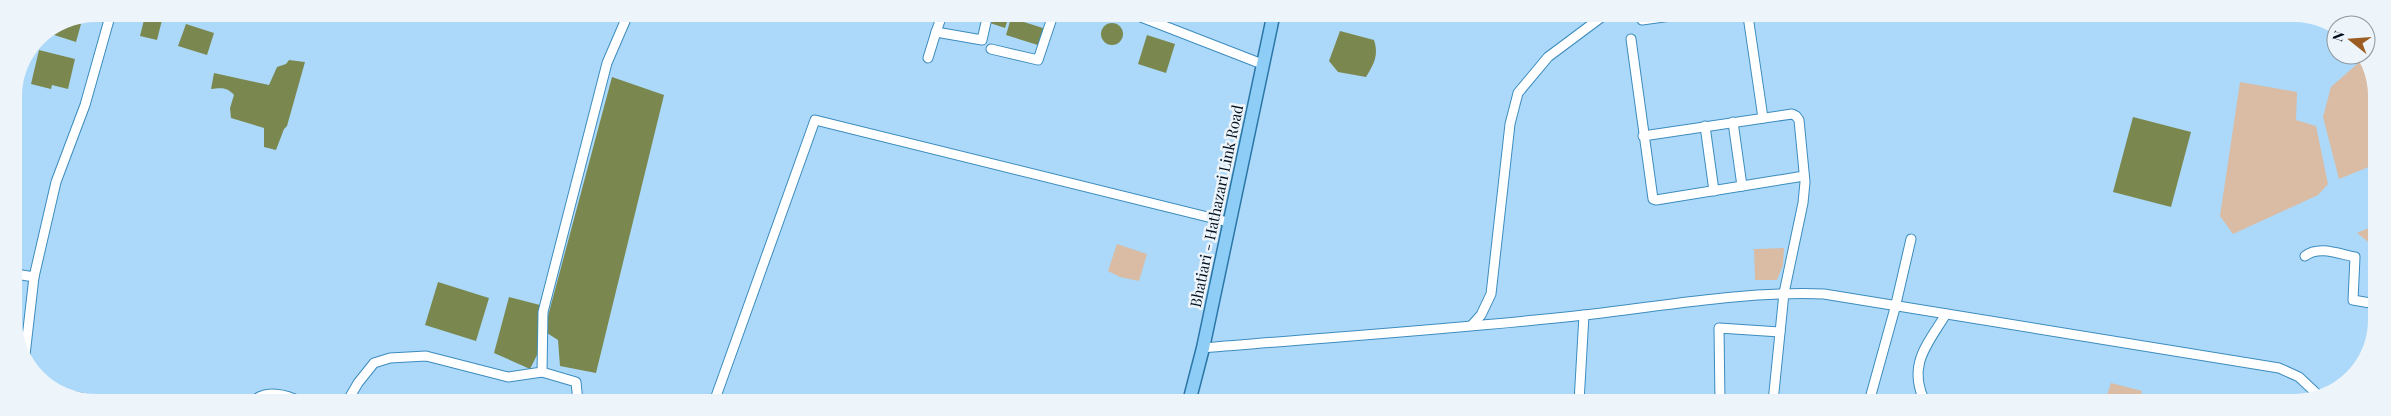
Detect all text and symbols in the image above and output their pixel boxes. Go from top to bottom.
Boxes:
north arrow [2326,15,2376,65]
text: N [2328,28,2349,44]
street label: Bhatiari - Hathazari Link Road [1185,103,1247,309]

